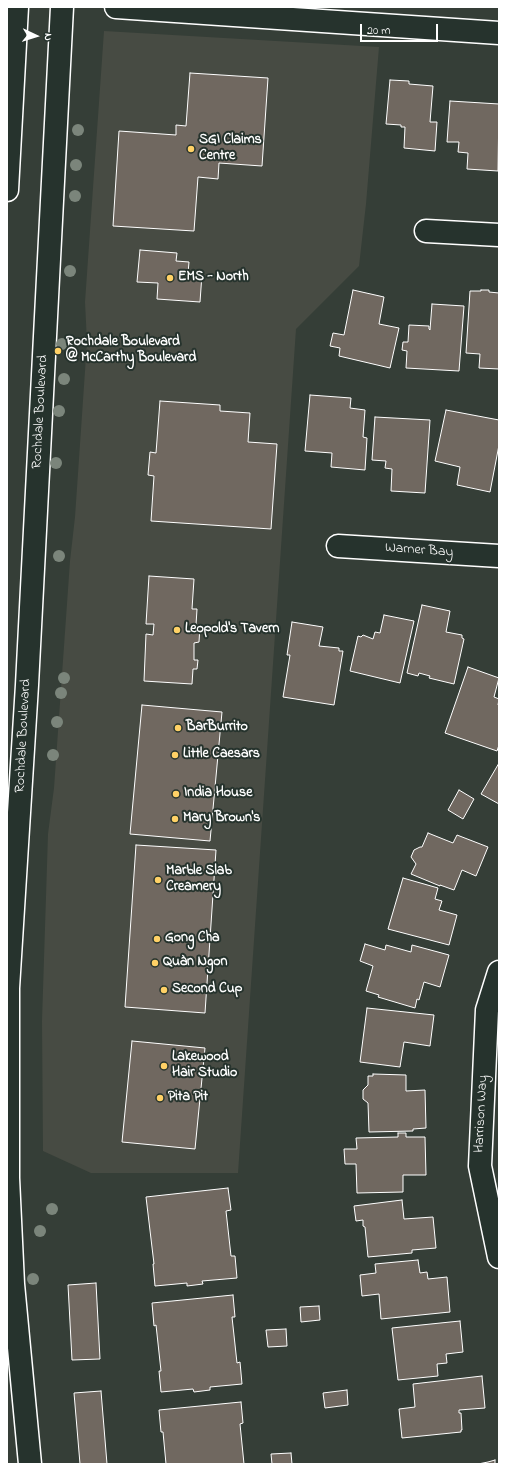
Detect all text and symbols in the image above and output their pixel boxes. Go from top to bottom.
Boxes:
north arrow [16,16,56,56]
scale bar [362,16,440,42]
text: 20 m [367,22,390,40]
text: N [40,33,56,41]
place label: SGI Claims Centre [199,133,262,166]
marker: SGI Claims Centre [186,144,196,154]
place label: EMS - North [178,270,249,286]
marker: EMS - North [165,273,175,283]
place label: Rochdale Boulevard @ McCarthy Boulevard [66,335,196,368]
marker: Rochdale Boulevard @ McCarthy Boulevard [53,346,63,356]
street label: Rochdale Boulevard [30,355,52,469]
street label: Warner Bay [384,540,454,562]
place label: Leopold's Tavern [185,622,279,638]
marker: Leopold's Tavern [172,625,182,635]
street label: Rochdale Boulevard [13,679,35,793]
place label: BarBurrito [186,720,248,736]
marker: BarBurrito [173,723,183,733]
place label: Little Caesars [183,747,260,763]
marker: Little Caesars [170,750,180,760]
place label: India House [184,786,252,802]
marker: India House [171,789,181,799]
place label: Mary Brown's [183,811,260,827]
marker: Mary Brown's [170,814,180,824]
place label: Marble Slab Creamery [166,864,232,896]
marker: Marble Slab Creamery [153,875,163,885]
place label: Gong Cha [165,931,220,947]
marker: Gong Cha [152,934,162,944]
place label: Quàn Ngon [163,955,227,971]
marker: Quàn Ngon [150,958,160,968]
place label: Second Cup [172,982,242,998]
marker: Second Cup [159,985,169,995]
place label: Lakewood Hair Studio [172,1050,237,1082]
marker: Lakewood Hair Studio [159,1061,169,1071]
street label: Harrison Way [472,1075,492,1153]
place label: Pita Pit [168,1090,208,1106]
marker: Pita Pit [155,1093,165,1103]

